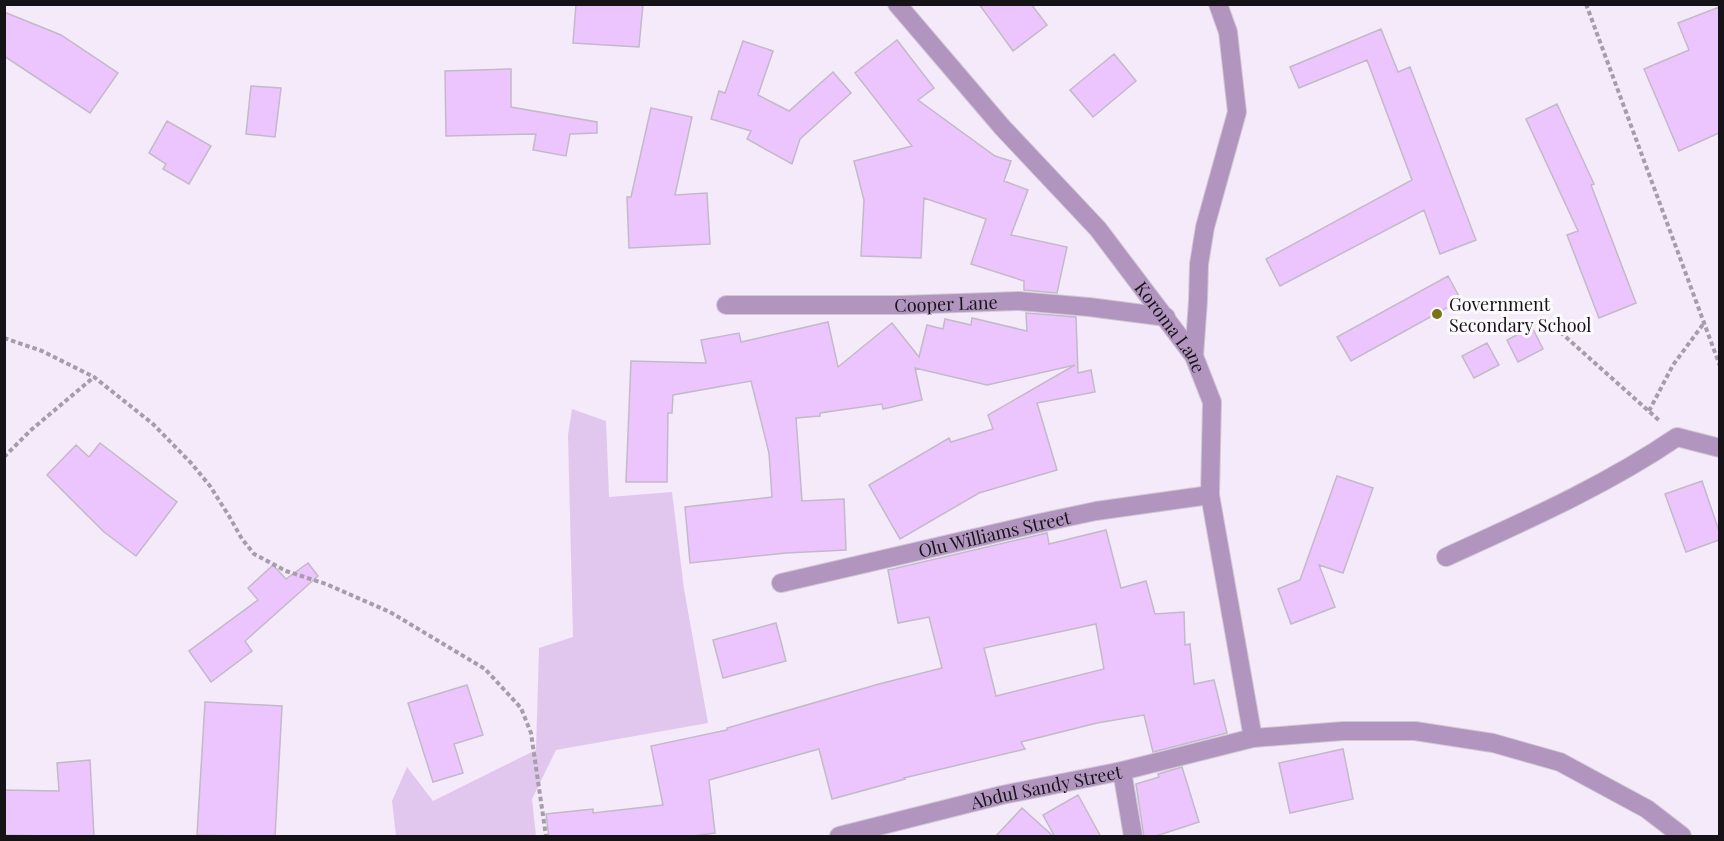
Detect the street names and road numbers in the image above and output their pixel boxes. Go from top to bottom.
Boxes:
street label: Koroma Lane [1130,276,1211,376]
street label: Cooper Lane [894,290,998,317]
street label: Olu Williams Street [916,505,1073,563]
street label: Abdul Sandy Street [967,759,1124,815]

